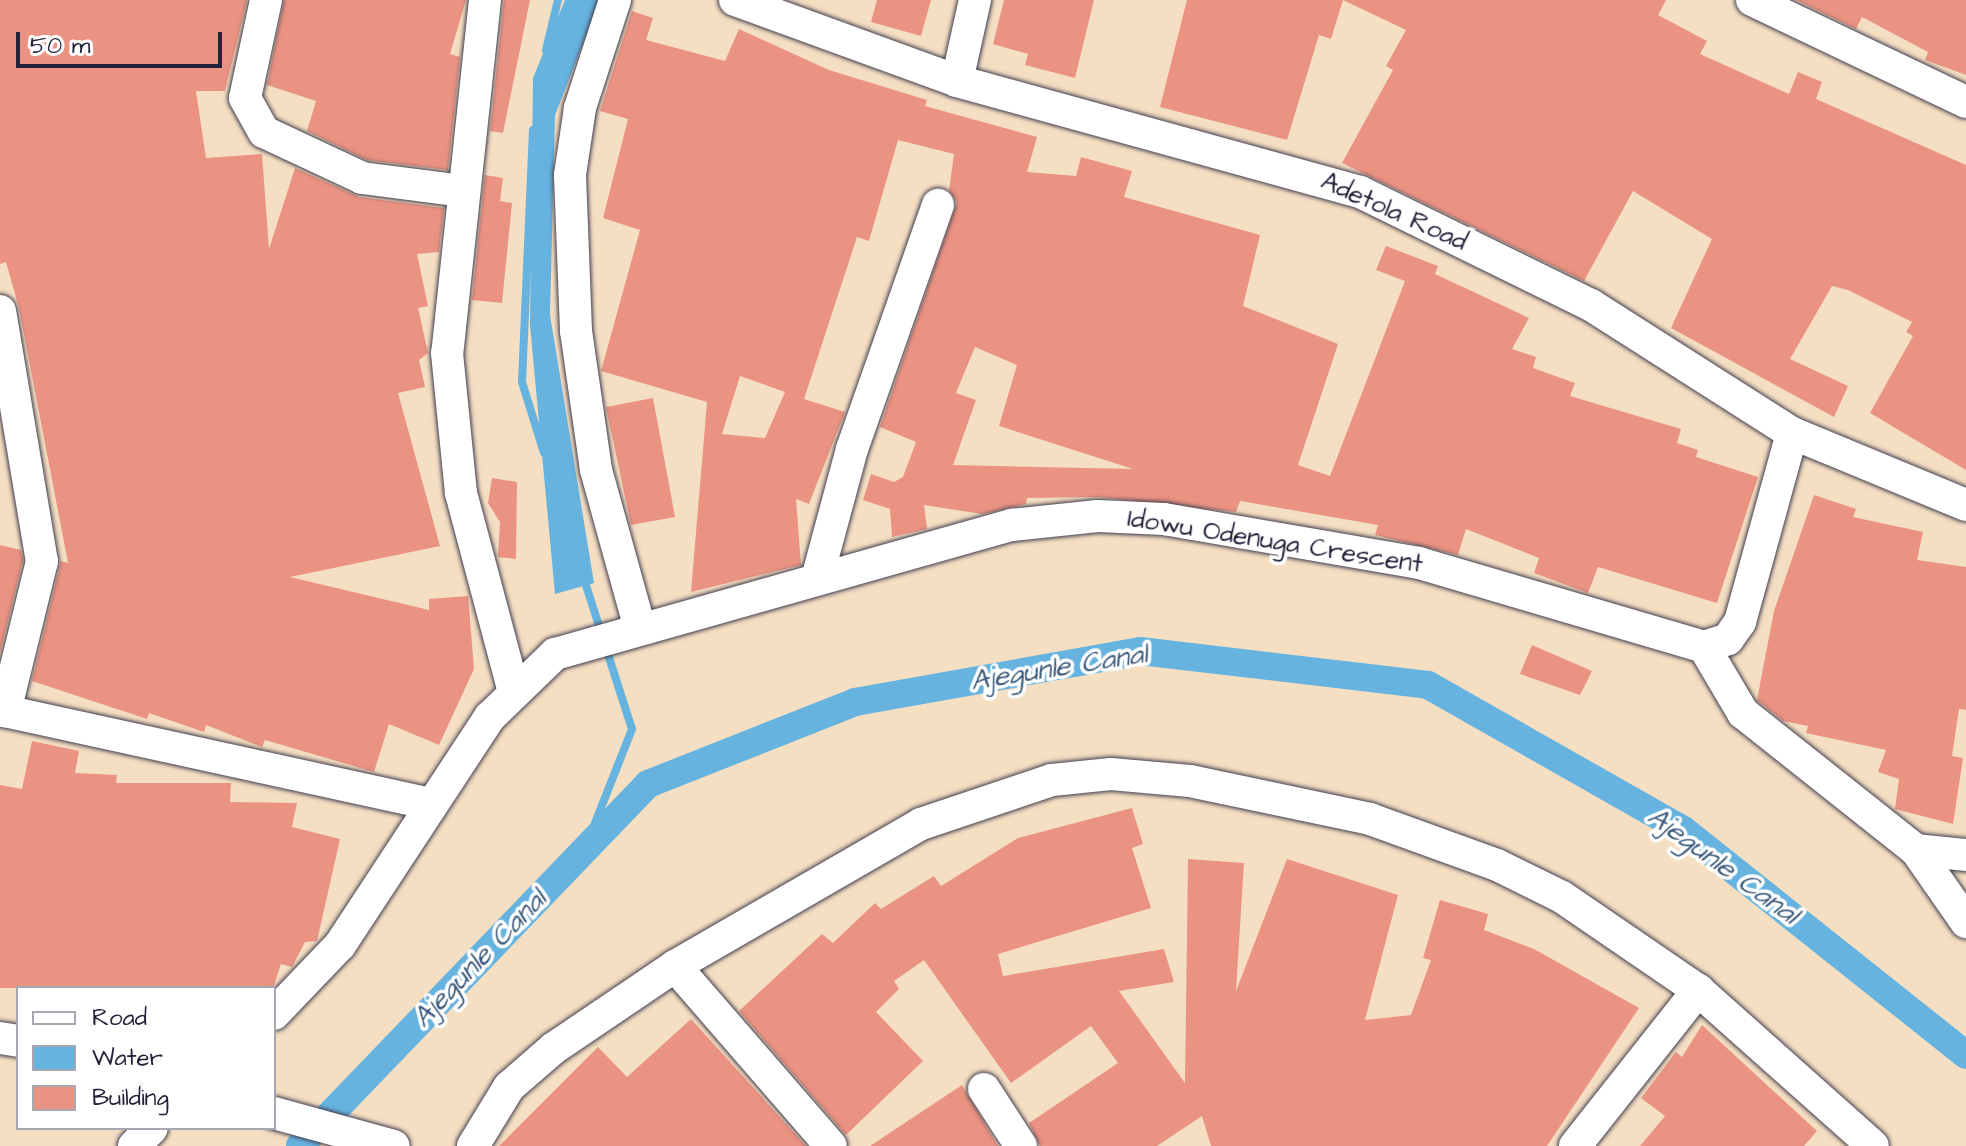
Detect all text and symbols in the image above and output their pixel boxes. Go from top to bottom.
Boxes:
scale bar [20,16,226,66]
text: 50 m [30,29,90,63]
street label: Adetola Road [1316,166,1472,258]
street label: Idowu Odenuga Crescent [1125,503,1425,581]
water label: Ajegunle Canal [968,637,1150,699]
water label: Ajegunle Canal [1641,800,1805,932]
water label: Ajegunle Canal [406,883,554,1035]
legend [16,986,276,1130]
text: Road [92,1001,147,1035]
text: Water [92,1041,163,1075]
text: Building [92,1081,169,1115]

